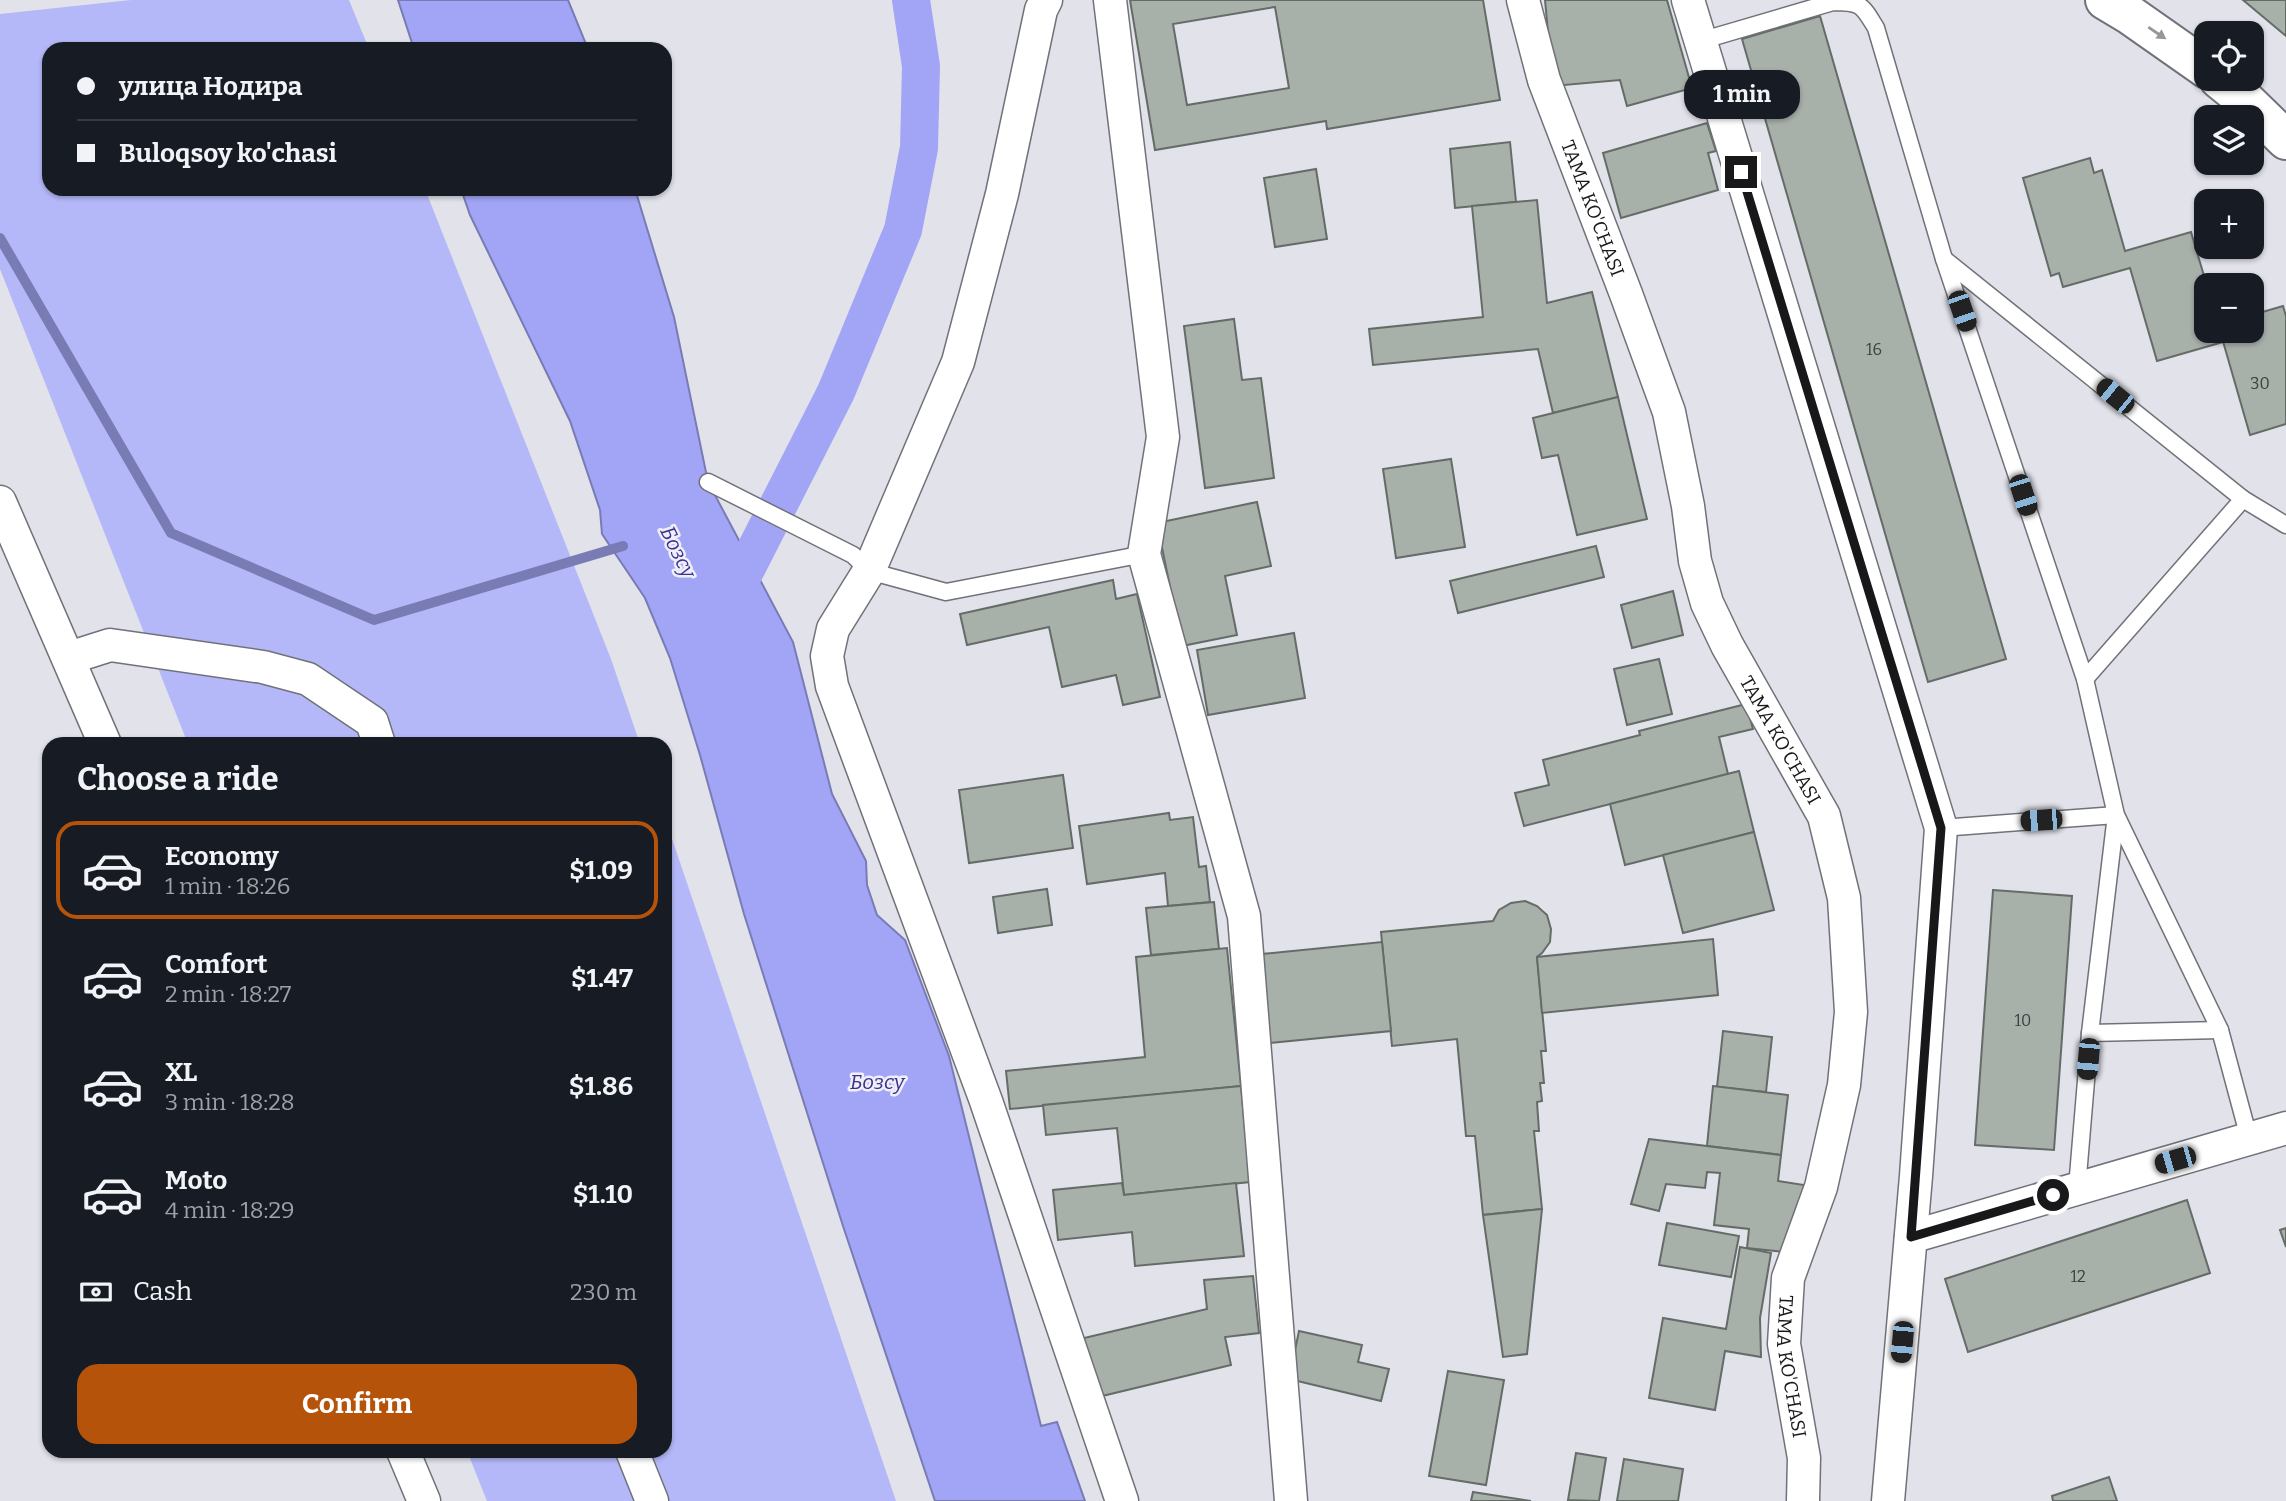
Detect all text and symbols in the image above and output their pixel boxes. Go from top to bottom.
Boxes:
map controls [2194,21,2264,343]
button: locate [2194,21,2264,91]
one-way arrow [2148,26,2166,40]
text: улица Нодира [119,71,302,102]
callout: 1 min [1683,71,1799,120]
text: 1 min [1713,80,1771,108]
button: layers [2194,105,2264,175]
street label: TAMA KO'CHASI [1557,137,1630,279]
text: Buloqsoy ko'chasi [119,138,337,169]
route end [1725,156,1757,188]
button: + [2194,189,2264,259]
button: − [2194,273,2264,343]
car [1946,288,1979,334]
house number: 16 [1866,340,1882,359]
house number: 30 [2250,374,2270,393]
car [2093,375,2138,417]
car [2007,472,2040,518]
water label: Бозсу [654,522,702,583]
street label: TAMA KO'CHASI [1735,672,1826,808]
text: Choose a ride [77,760,278,798]
car [2020,808,2063,832]
icon: car [81,839,144,902]
text: Economy [165,841,279,872]
text: $1.09 [569,855,633,886]
text: 1 min · 18:26 [165,872,290,900]
icon: car [81,947,144,1010]
text: Comfort [165,949,268,980]
text: $1.47 [571,963,633,994]
text: 2 min · 18:27 [165,980,291,1008]
house number: 10 [2015,1011,2031,1030]
car [2076,1037,2101,1081]
icon: car [81,1055,144,1118]
text: XL [165,1057,197,1088]
water label: Бозсу [850,1069,906,1095]
text: $1.86 [569,1071,633,1102]
text: 3 min · 18:28 [165,1088,294,1116]
car [2152,1144,2199,1176]
icon: car [81,1163,144,1226]
text: Moto [165,1165,227,1196]
text: $1.10 [573,1179,633,1210]
route start [2037,1179,2069,1211]
text: 4 min · 18:29 [165,1196,294,1224]
house number: 12 [2070,1267,2086,1286]
icon: cash [77,1273,115,1311]
text: Cash [133,1276,192,1307]
text: 230 m [570,1278,637,1306]
street label: TAMA KO'CHASI [1772,1294,1812,1439]
car [1890,1320,1915,1364]
button: Confirm [77,1364,637,1444]

